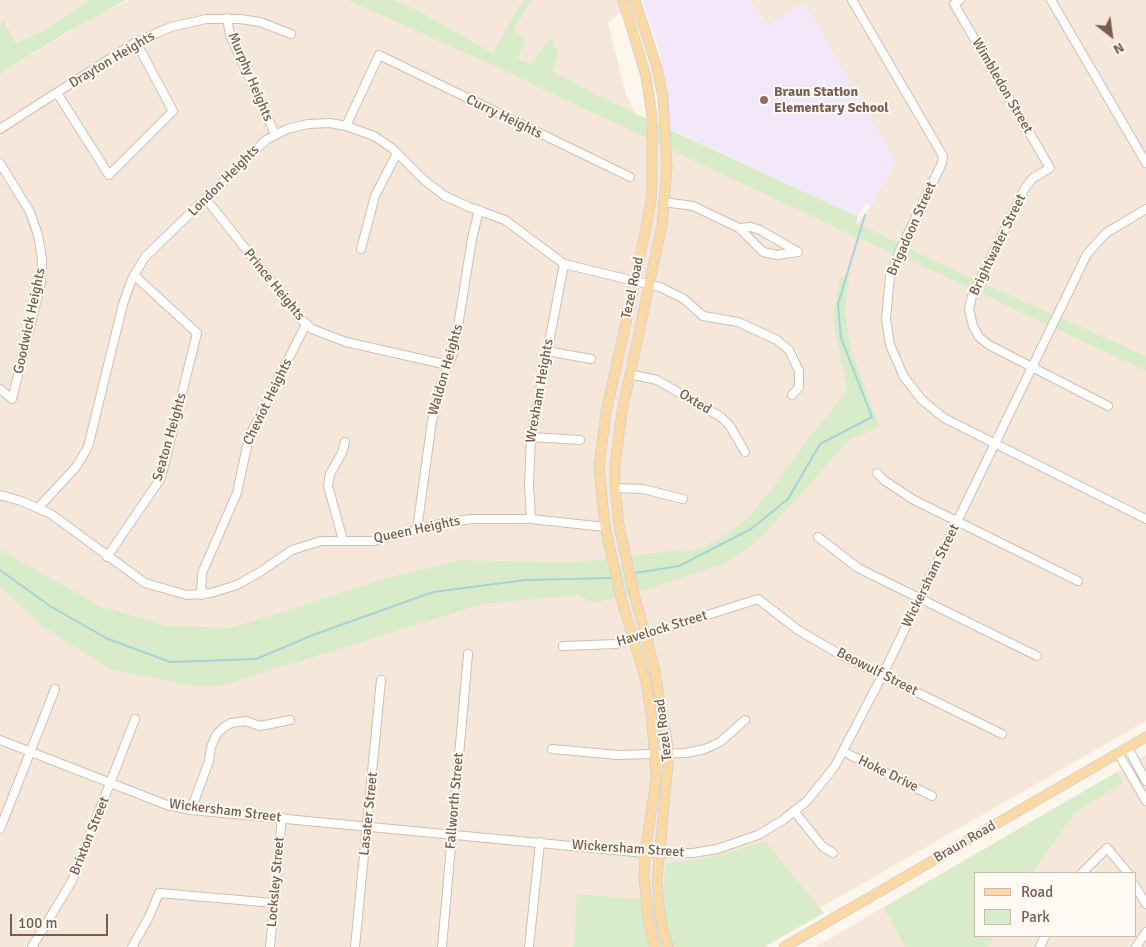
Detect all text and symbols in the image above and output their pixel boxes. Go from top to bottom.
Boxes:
north arrow [1086,10,1136,60]
street label: Drayton Heights [66,28,158,92]
street label: Murphy Heights [224,30,276,124]
street label: Wimbledon Street [968,35,1036,137]
text: N [1110,39,1127,58]
place label: Braun Station Elementary School [774,84,889,116]
street label: Curry Heights [463,91,545,143]
marker: Braun Station Elementary School [758,94,770,106]
street label: London Heights [185,142,263,220]
street label: Brigadoon Street [884,179,940,279]
street label: Brightwater Street [966,191,1030,299]
street label: Prince Heights [240,246,308,324]
street label: Tezel Road [618,255,648,321]
street label: Goodwick Heights [11,266,49,376]
street label: Waldon Heights [425,322,467,418]
street label: Wrexham Heights [523,338,557,444]
street label: Cheviot Heights [240,356,296,448]
street label: Oxted [676,386,714,418]
street label: Seaton Heights [149,391,191,483]
street label: Queen Heights [372,513,462,547]
street label: Wickersham Street [899,522,963,630]
street label: Havelock Street [615,607,709,651]
street label: Beowulf Street [834,644,920,700]
street label: Tezel Road [652,698,676,762]
street label: Fallworth Street [442,752,468,850]
street label: Hoke Drive [855,752,921,796]
street label: Lasater Street [356,771,382,857]
street label: Brixton Street [67,794,113,878]
street label: Wickersham Street [168,796,282,826]
street label: Braun Road [931,818,999,866]
street label: Locksley Street [264,836,288,928]
street label: Wickersham Street [571,837,685,861]
legend [974,872,1136,937]
text: Road [1021,883,1053,901]
scale bar [12,904,110,936]
text: Park [1021,908,1050,926]
text: 100 m [18,914,58,932]

